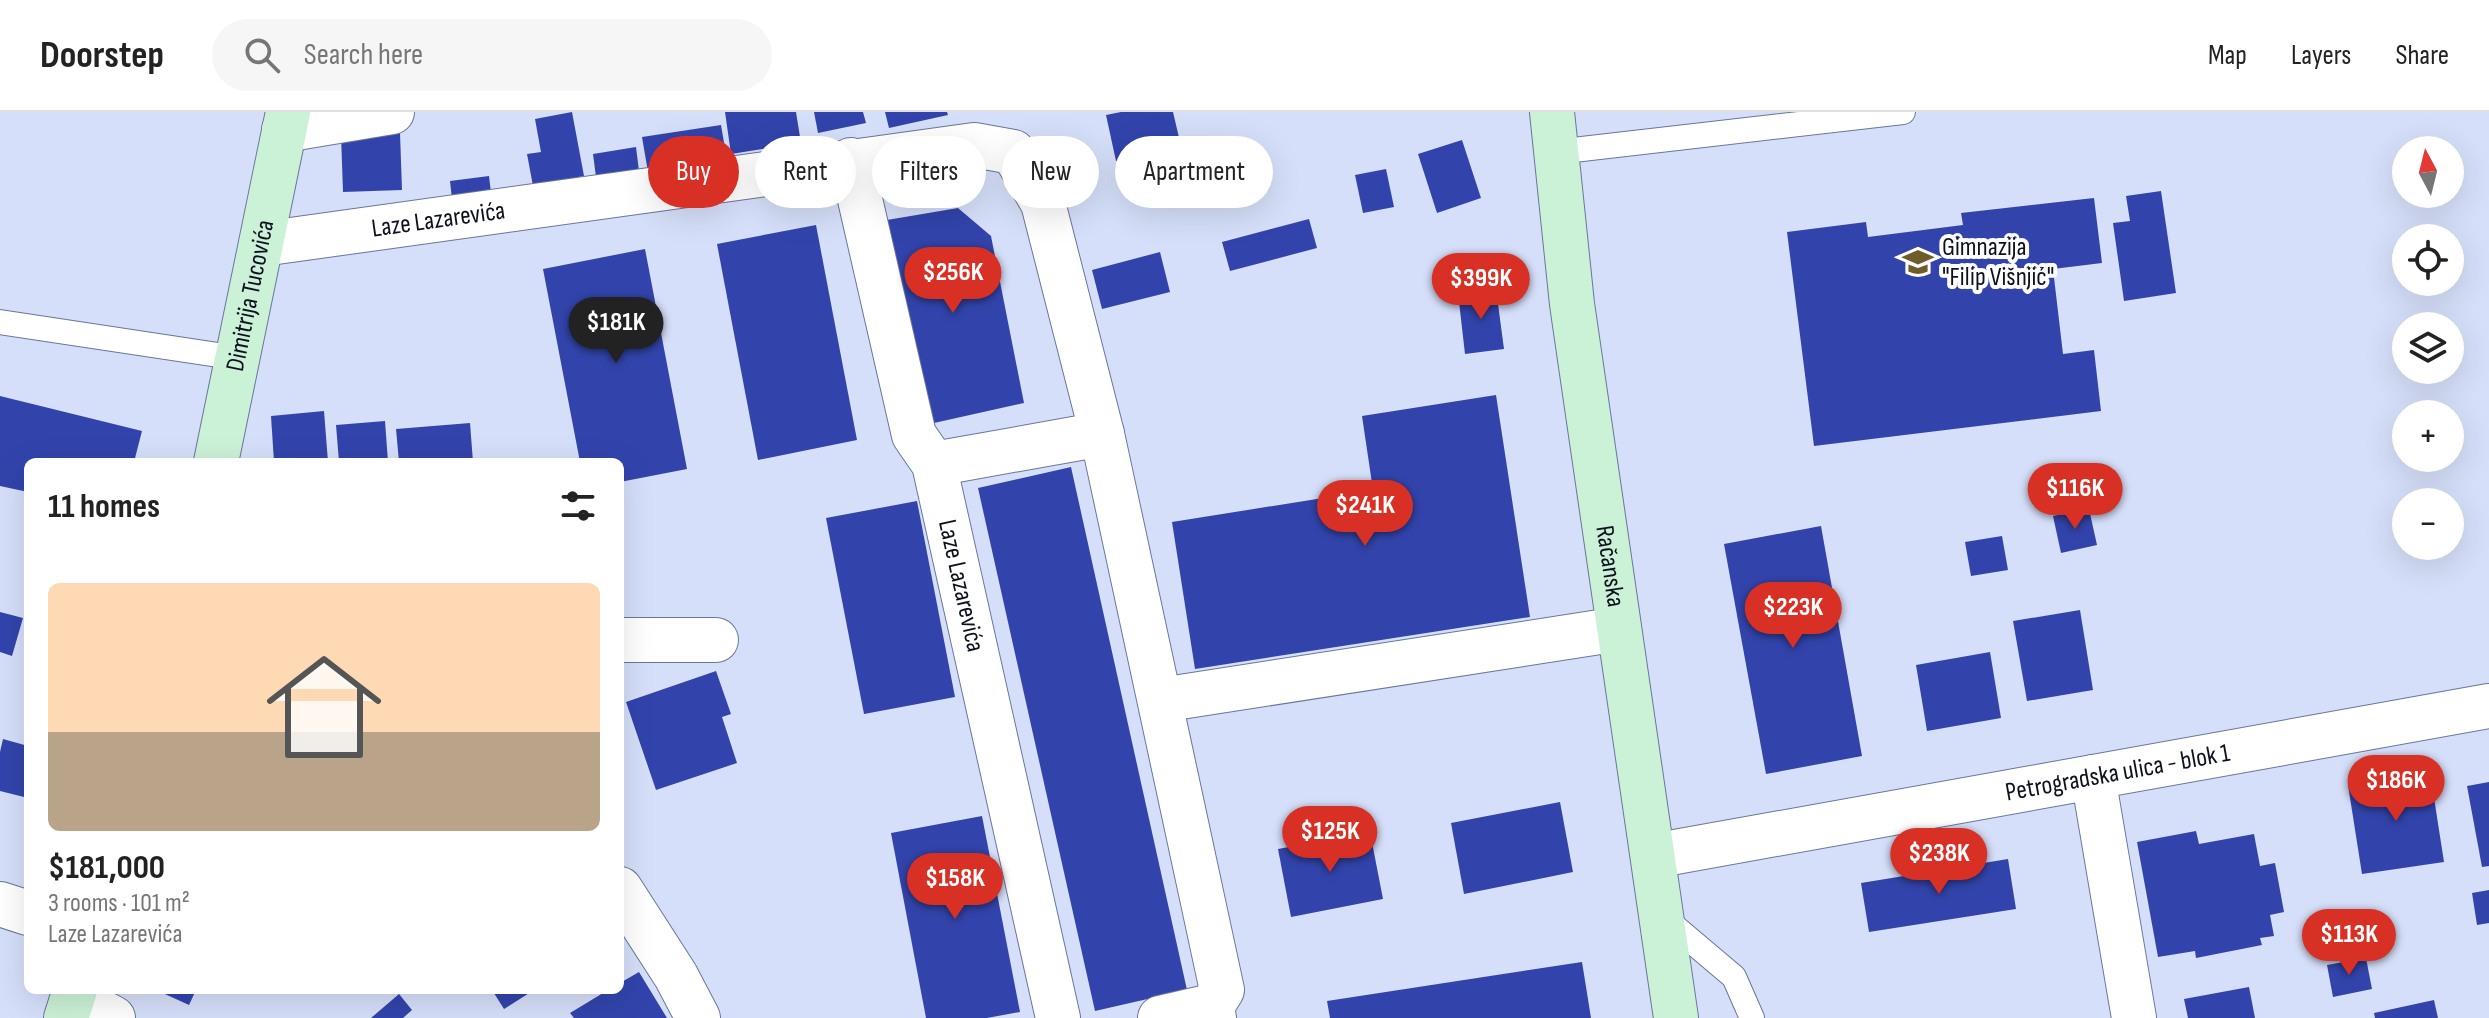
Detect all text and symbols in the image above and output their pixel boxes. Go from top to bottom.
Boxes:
search box [212,19,772,91]
text: Doorstep [40,33,164,78]
icon: search [240,33,284,77]
text: Search here [304,37,423,73]
text: Map [2208,39,2247,72]
text: Layers [2291,39,2351,72]
text: Share [2395,39,2449,72]
chip: Buy [648,136,739,208]
chip: Rent [755,136,856,208]
chip: Filters [872,136,986,208]
chip: New [1002,136,1099,208]
chip: Apartment [1115,136,1273,208]
north arrow [2392,136,2464,208]
map controls [2392,136,2464,560]
street label: Laze Lazarevića [370,195,507,244]
street label: Dimitrija Tucovića [220,217,281,374]
button: locate [2392,224,2464,296]
place label: Gimnazija "Filip Višnjić" [1942,232,2054,293]
school or university icon: Gimnazija "Filip Višnjić" [1901,245,1935,279]
pin: $256K [897,247,1009,315]
pin: $399K [1425,253,1537,321]
text: $256K [922,257,984,288]
text: $399K [1450,263,1512,294]
pin: $181K [560,297,672,365]
text: $181K [586,307,646,338]
button: layers [2392,312,2464,384]
button: + [2392,400,2464,472]
pin: $116K [2019,463,2131,531]
text: $116K [2046,473,2104,504]
pin: $241K [1309,480,1421,548]
icon: filters [556,484,600,528]
text: 11 homes [48,486,160,527]
button: − [2392,488,2464,560]
text: $241K [1335,490,1395,521]
street label: Laze Lazarevića [931,517,991,655]
street label: Račanska [1589,523,1631,609]
pin: $223K [1737,582,1849,650]
text: $223K [1763,592,1823,623]
icon: home [252,635,396,779]
street label: Petrogradska ulica - blok 1 [2003,737,2232,808]
pin: $186K [2340,755,2452,823]
text: $186K [2366,765,2426,796]
pin: $125K [1274,806,1386,874]
text: $125K [1300,816,1360,847]
pin: $238K [1883,828,1995,896]
text: $238K [1908,838,1970,869]
text: $181,000 [48,847,165,888]
pin: $158K [899,853,1011,921]
text: $158K [925,863,985,894]
text: 3 rooms · 101 m² [48,888,190,919]
pin: $113K [2293,909,2405,977]
text: Laze Lazarevića [48,919,182,950]
text: $113K [2320,919,2378,950]

